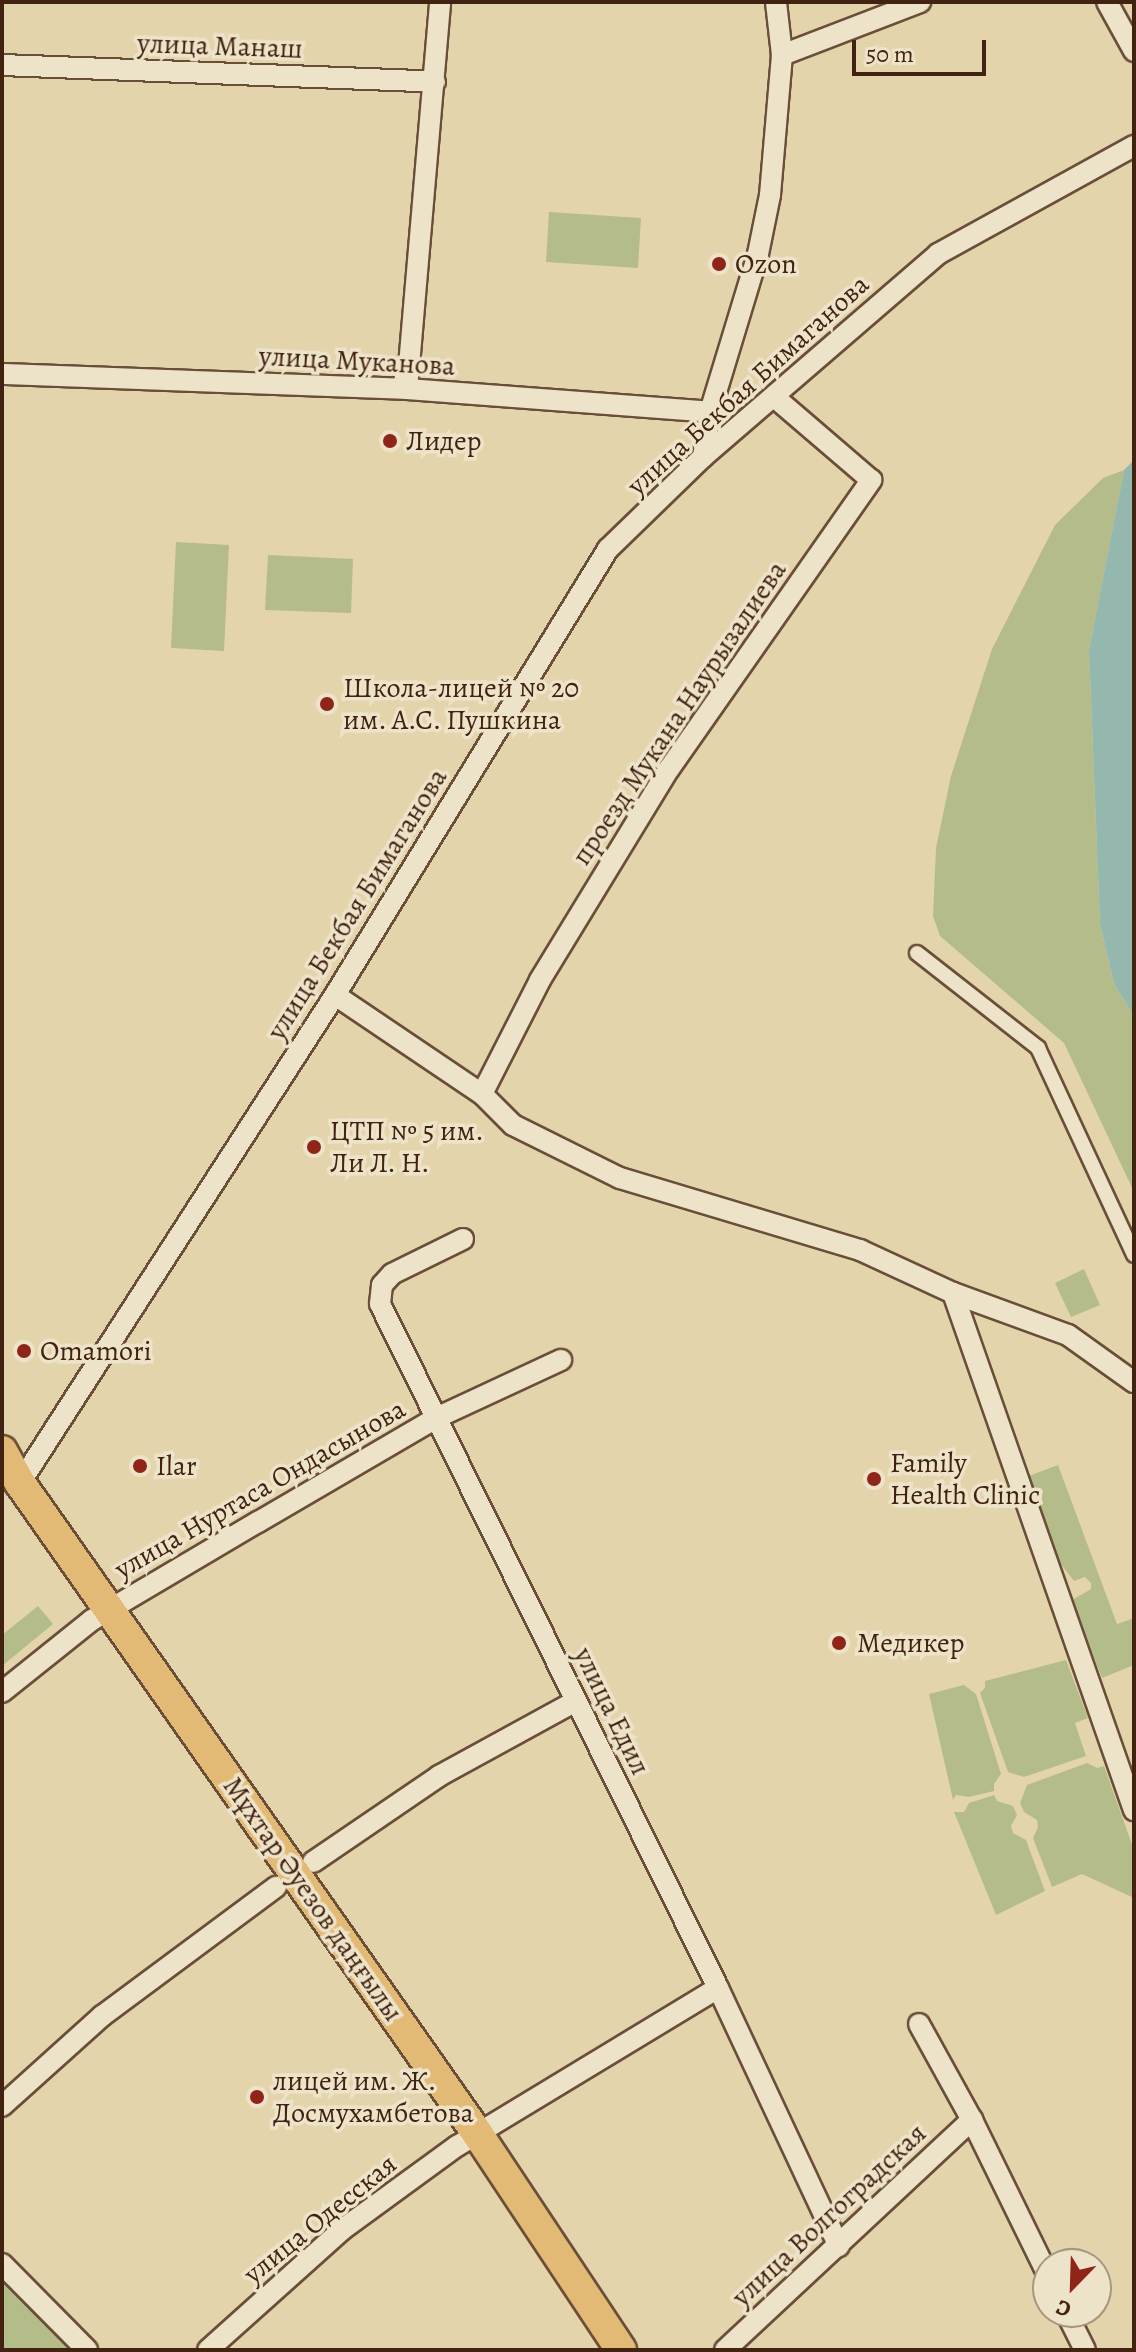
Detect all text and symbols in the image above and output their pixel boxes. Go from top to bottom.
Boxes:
scale bar [856,24,990,74]
street label: улица Манаш [137,26,303,66]
text: 50 m [866,38,914,70]
place label: Ozon [735,247,797,281]
marker: Ozon [710,255,728,273]
street label: улица Бекбая Бимаганова [620,268,876,502]
street label: улица Муканова [258,339,456,383]
place label: Лидер [406,424,482,458]
marker: Лидер [381,432,399,450]
street label: проезд Мукана Наурызалиева [565,555,793,871]
place label: Школа-лицей № 20 им. А.С. Пушкина [343,671,579,737]
marker: Школа-лицей № 20 им. А.С. Пушкина [318,695,336,713]
street label: улица Бекбая Бимаганова [260,762,454,1046]
place label: ЦТП № 5 им. Ли Л. Н. [330,1114,484,1180]
marker: ЦТП № 5 им. Ли Л. Н. [305,1138,323,1156]
place label: Omamori [40,1334,152,1368]
marker: Omamori [15,1342,33,1360]
street label: улица Нуртаса Ондасынова [109,1392,411,1586]
place label: Family Health Clinic [890,1446,1040,1512]
place label: Ilar [156,1449,197,1483]
marker: Ilar [131,1457,149,1475]
marker: Family Health Clinic [865,1470,883,1488]
place label: Медикер [857,1626,965,1660]
marker: Медикер [828,1632,850,1654]
street label: улица Едил [567,1642,657,1780]
street label: Мұхтар Әуезов даңғылы [216,1770,410,2028]
place label: лицей им. Ж. Досмухамбетова [273,2064,474,2130]
marker: лицей им. Ж. Досмухамбетова [248,2088,266,2106]
street label: улица Волгоградская [725,2116,933,2314]
street label: улица Одесская [237,2147,403,2291]
north arrow [1032,2248,1112,2328]
text: С [1051,2292,1076,2325]

